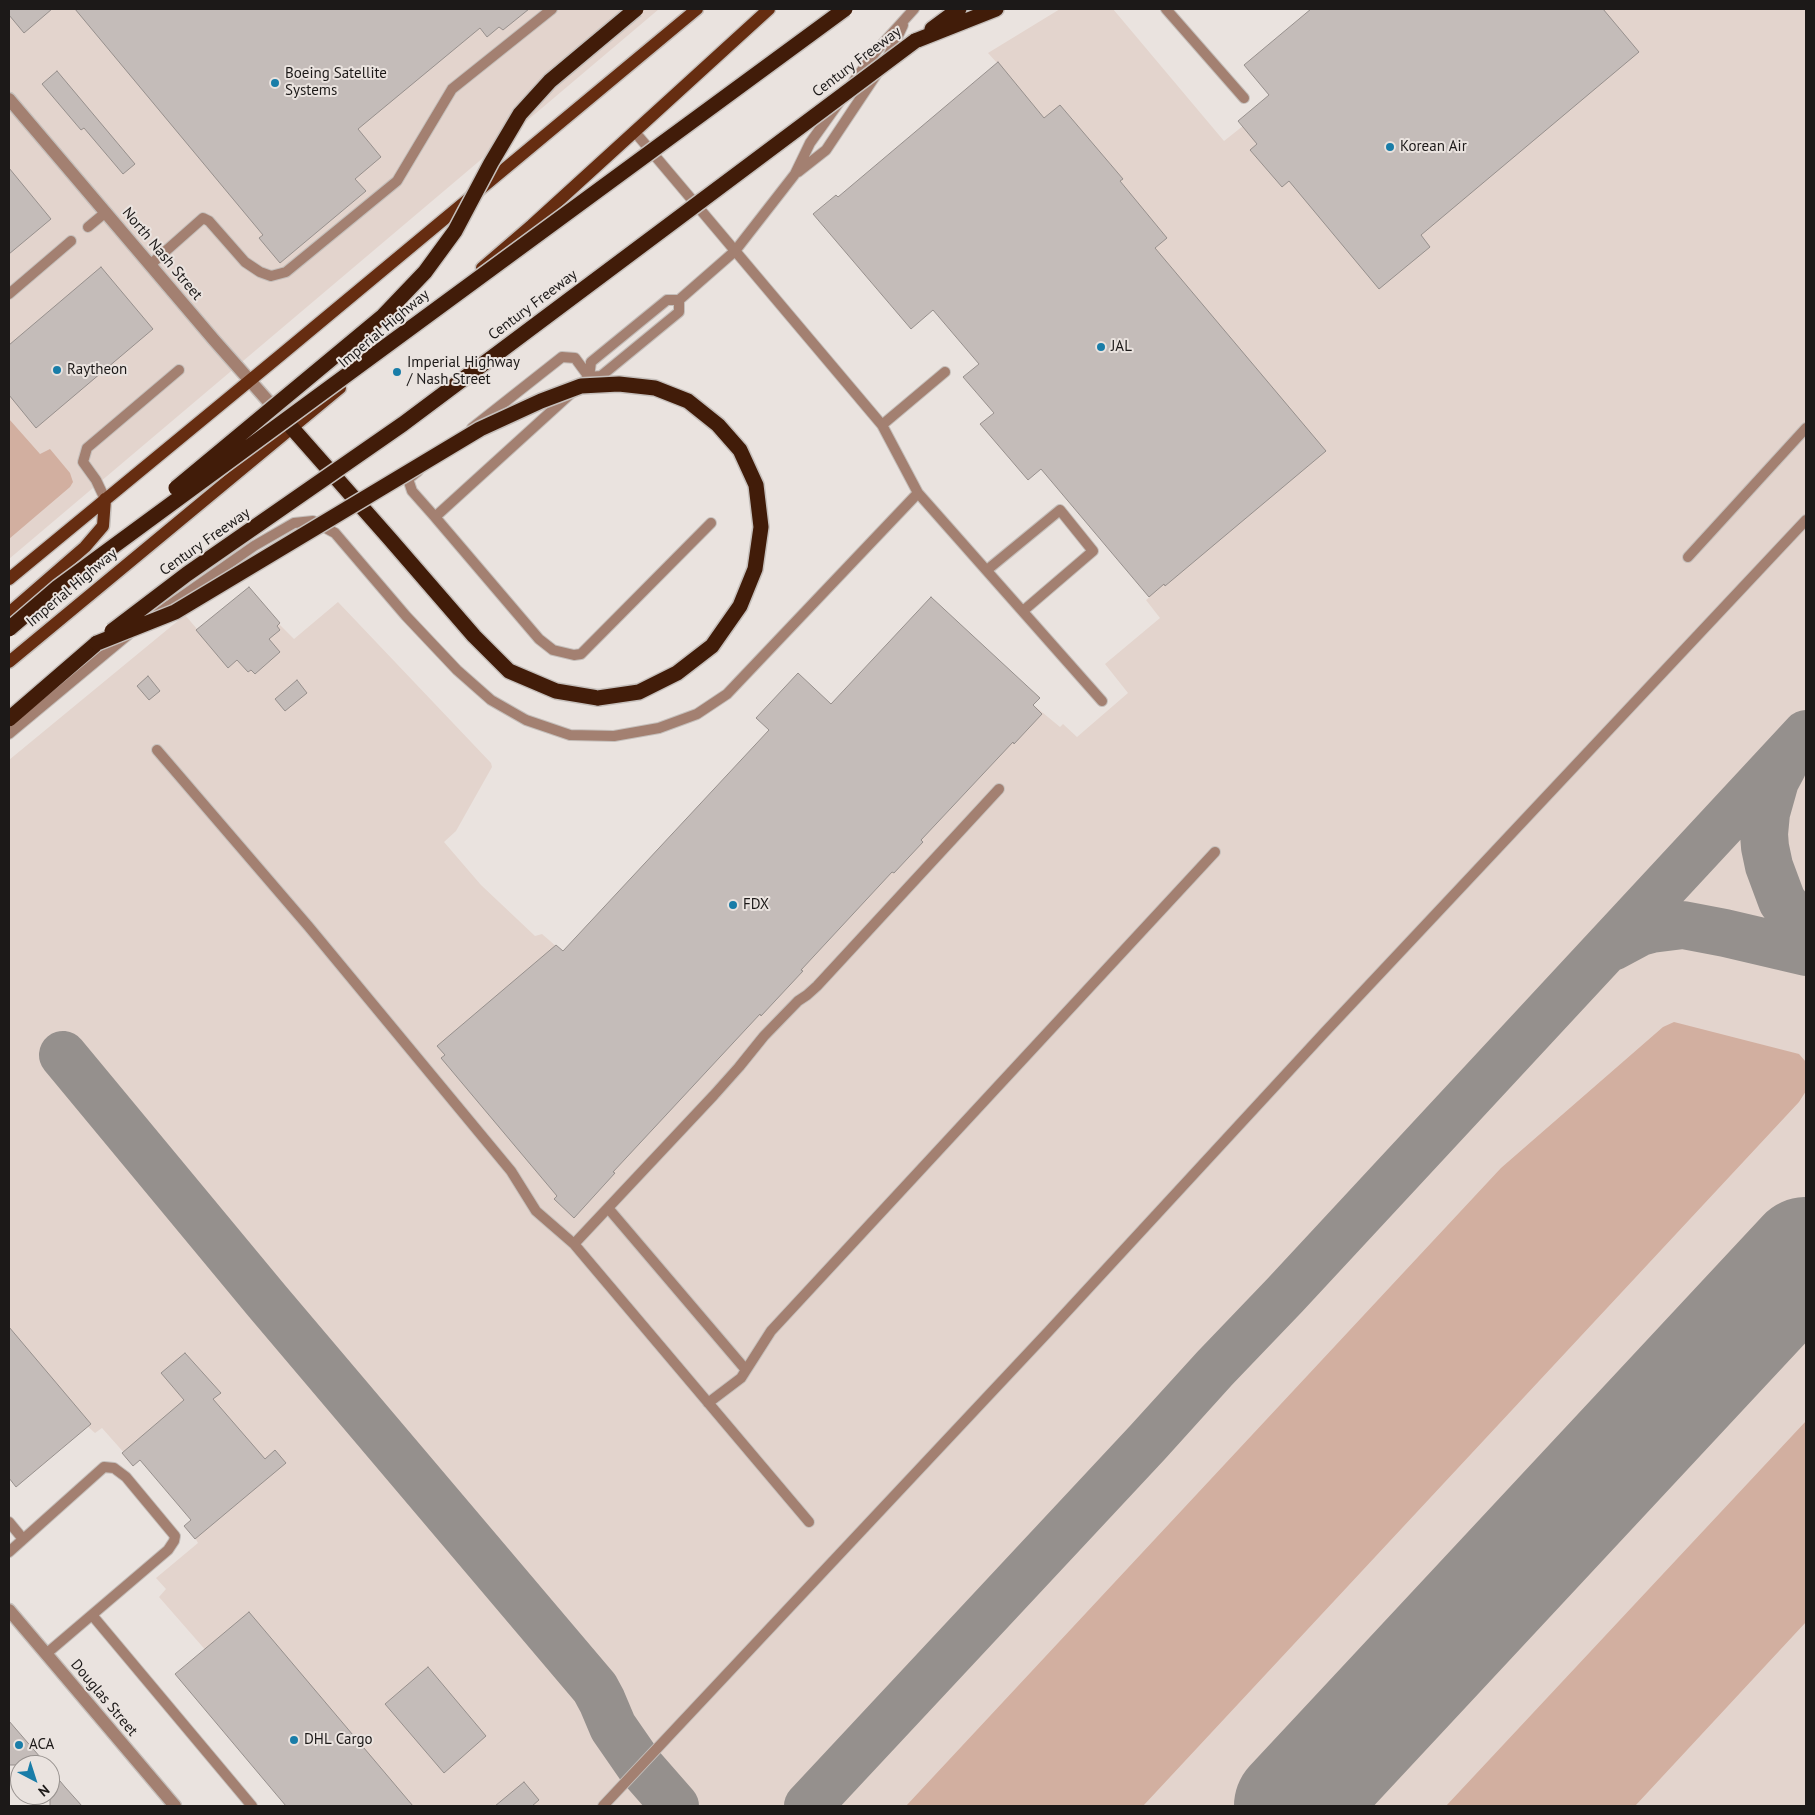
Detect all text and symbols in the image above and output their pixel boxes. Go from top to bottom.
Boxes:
street label: Century Freeway [809,23,905,101]
place label: Boeing Satellite Systems [285,65,387,100]
marker: Boeing Satellite Systems [269,77,281,89]
place label: Korean Air [1400,138,1467,156]
marker: Korean Air [1384,141,1396,153]
street label: North Nash Street [118,204,206,304]
street label: Century Freeway [485,266,581,344]
street label: Imperial Highway [335,286,433,372]
place label: JAL [1111,338,1132,356]
marker: JAL [1095,341,1107,353]
place label: Imperial Highway / Nash Street [407,354,520,389]
place label: Raytheon [67,361,127,379]
marker: Raytheon [51,364,63,376]
marker: Imperial Highway / Nash Street [391,366,403,378]
street label: Century Freeway [156,504,254,580]
street label: Imperial Highway [23,545,121,631]
place label: FDX [743,896,769,914]
marker: FDX [727,899,739,911]
street label: Douglas Street [67,1656,141,1740]
place label: DHL Cargo [304,1731,373,1749]
marker: DHL Cargo [288,1734,300,1746]
place label: ACA [29,1736,54,1754]
marker: ACA [13,1739,25,1751]
north arrow [10,1755,60,1805]
text: N [35,1781,53,1801]

